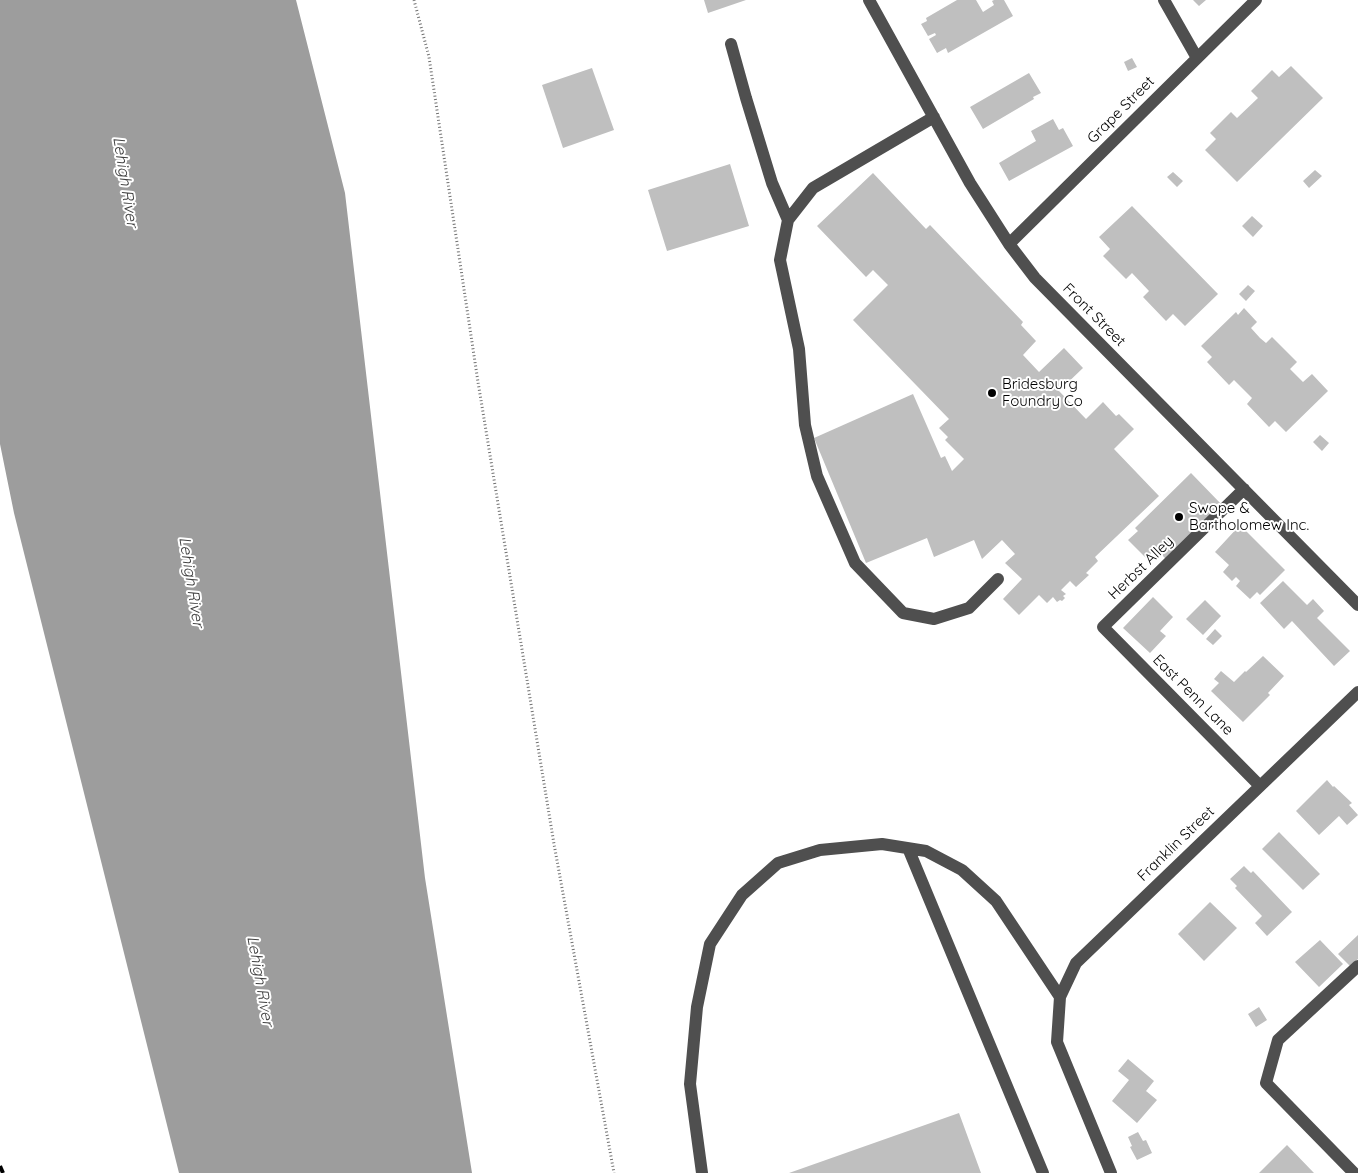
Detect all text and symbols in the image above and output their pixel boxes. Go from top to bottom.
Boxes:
street label: Grape Street [1084,73,1158,147]
water label: Lehigh River [108,135,142,229]
street label: Front Street [1059,280,1129,350]
place label: Bridesburg Foundry Co [1002,375,1083,410]
marker: Bridesburg Foundry Co [986,387,998,399]
place label: Swope & Bartholomew Inc. [1189,499,1309,534]
marker: Swope & Bartholomew Inc. [1173,511,1185,523]
street label: Herbst Alley [1105,532,1177,604]
water label: Lehigh River [174,535,208,629]
street label: East Penn Lane [1149,651,1237,739]
street label: Franklin Street [1134,803,1218,885]
water label: Lehigh River [243,934,277,1028]

